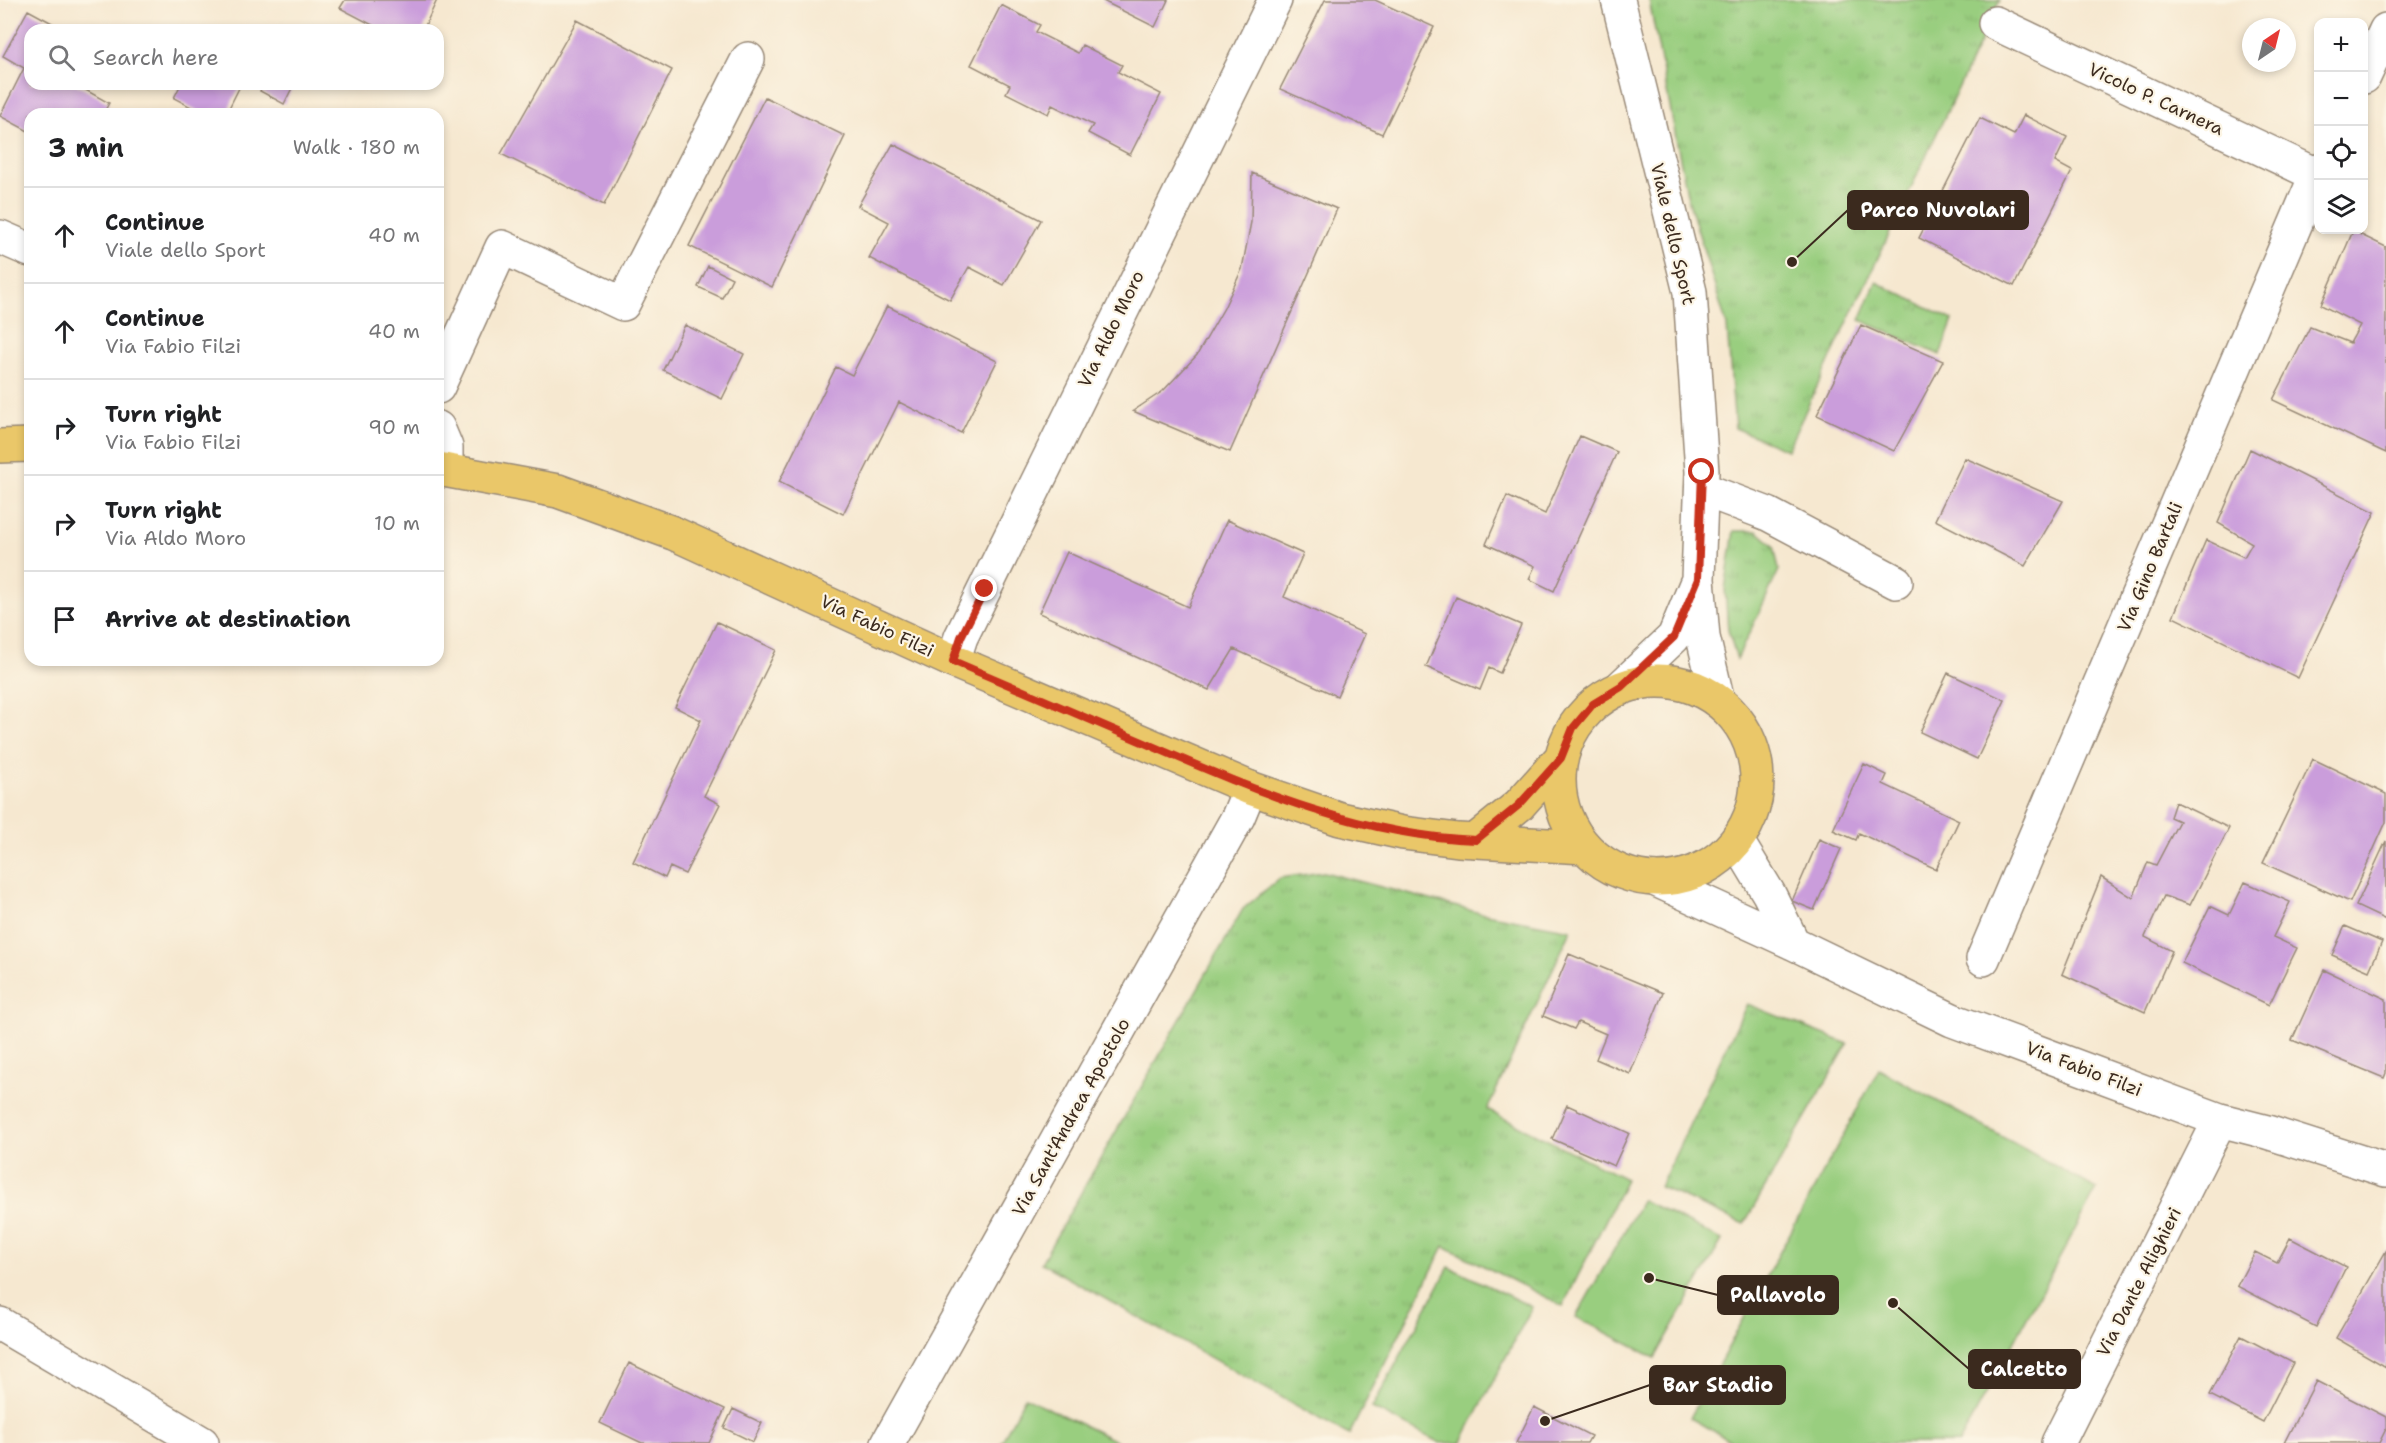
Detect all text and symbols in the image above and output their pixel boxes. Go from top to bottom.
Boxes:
north arrow [2242,18,2296,72]
map controls [2314,18,2368,234]
button: + [2314,18,2368,72]
search box [24,24,444,90]
icon: search [45,41,78,74]
text: Search here [93,43,219,72]
street label: Vicolo P. Carnera [2084,57,2228,141]
button: − [2314,72,2368,126]
button: locate [2314,126,2368,180]
text: 3 min [48,130,124,165]
text: Walk · 180 m [293,134,420,160]
street label: Viale dello Sport [1645,161,1701,307]
button: layers [2314,180,2368,234]
callout: Parco Nuvolari [1848,191,2028,229]
text: Parco Nuvolari [1860,197,2016,223]
text: Continue [105,208,205,237]
icon: ahead [48,219,81,252]
text: 40 m [368,222,420,248]
text: Viale dello Sport [105,237,266,263]
street label: Via Aldo Moro [1072,267,1150,391]
text: Continue [105,304,205,333]
icon: ahead [48,315,81,348]
text: 40 m [368,318,420,344]
text: Via Fabio Filzi [105,333,241,359]
text: Turn right [105,400,222,429]
icon: right [48,411,81,444]
text: 90 m [368,414,420,440]
text: Via Fabio Filzi [105,429,241,455]
route start [1688,458,1714,484]
text: Turn right [105,496,222,525]
street label: Via Gino Bartali [2112,498,2188,636]
icon: right [48,507,81,540]
text: 10 m [374,510,420,536]
text: Via Aldo Moro [105,525,246,551]
route end [971,575,997,601]
street label: Via Fabio Filzi [816,589,938,663]
icon: arrive [48,603,81,636]
text: Arrive at destination [105,605,351,634]
street label: Via Sant'Andrea Apostolo [1006,1014,1136,1220]
street label: Via Fabio Filzi [2022,1036,2146,1102]
street label: Via Dante Alighieri [2091,1203,2187,1361]
callout: Pallavolo [1718,1276,1838,1314]
text: Pallavolo [1730,1282,1826,1308]
callout: Calcetto [1969,1350,2080,1388]
text: Calcetto [1980,1356,2068,1382]
callout: Bar Stadio [1650,1366,1785,1404]
text: Bar Stadio [1663,1372,1773,1398]

